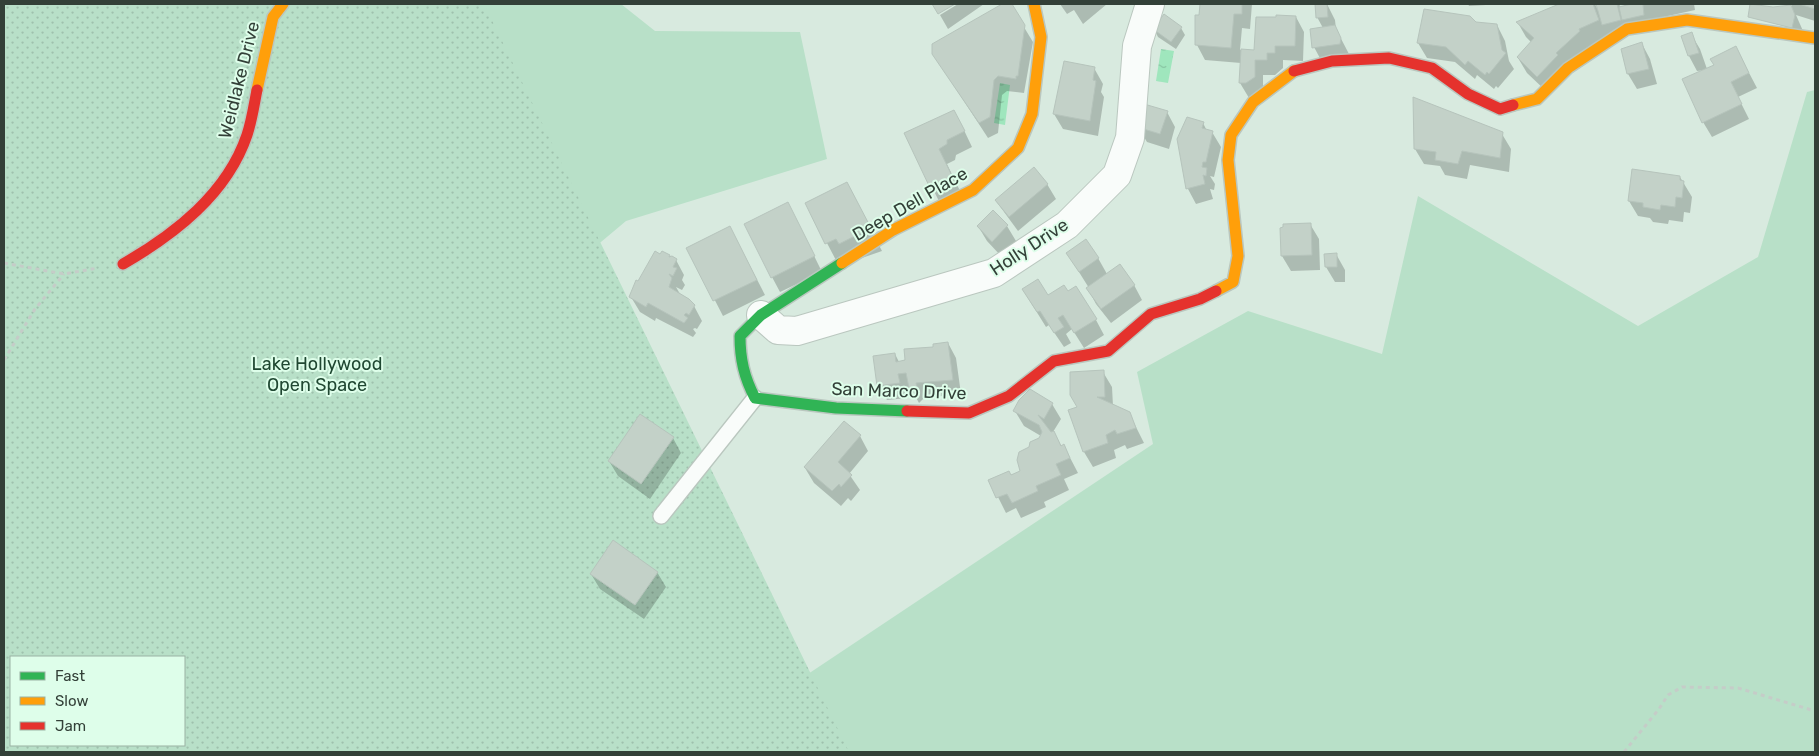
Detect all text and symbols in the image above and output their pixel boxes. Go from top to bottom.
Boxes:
street label: Weidlake Drive [214,19,264,141]
street label: Deep Dell Place [849,162,971,246]
street label: Holly Drive [986,214,1072,280]
park label: Lake Hollywood Open Space [252,353,382,396]
street label: San Marco Drive [831,378,967,404]
legend [10,656,185,746]
text: Fast [55,667,85,685]
text: Slow [55,692,88,710]
text: Jam [55,717,86,735]

